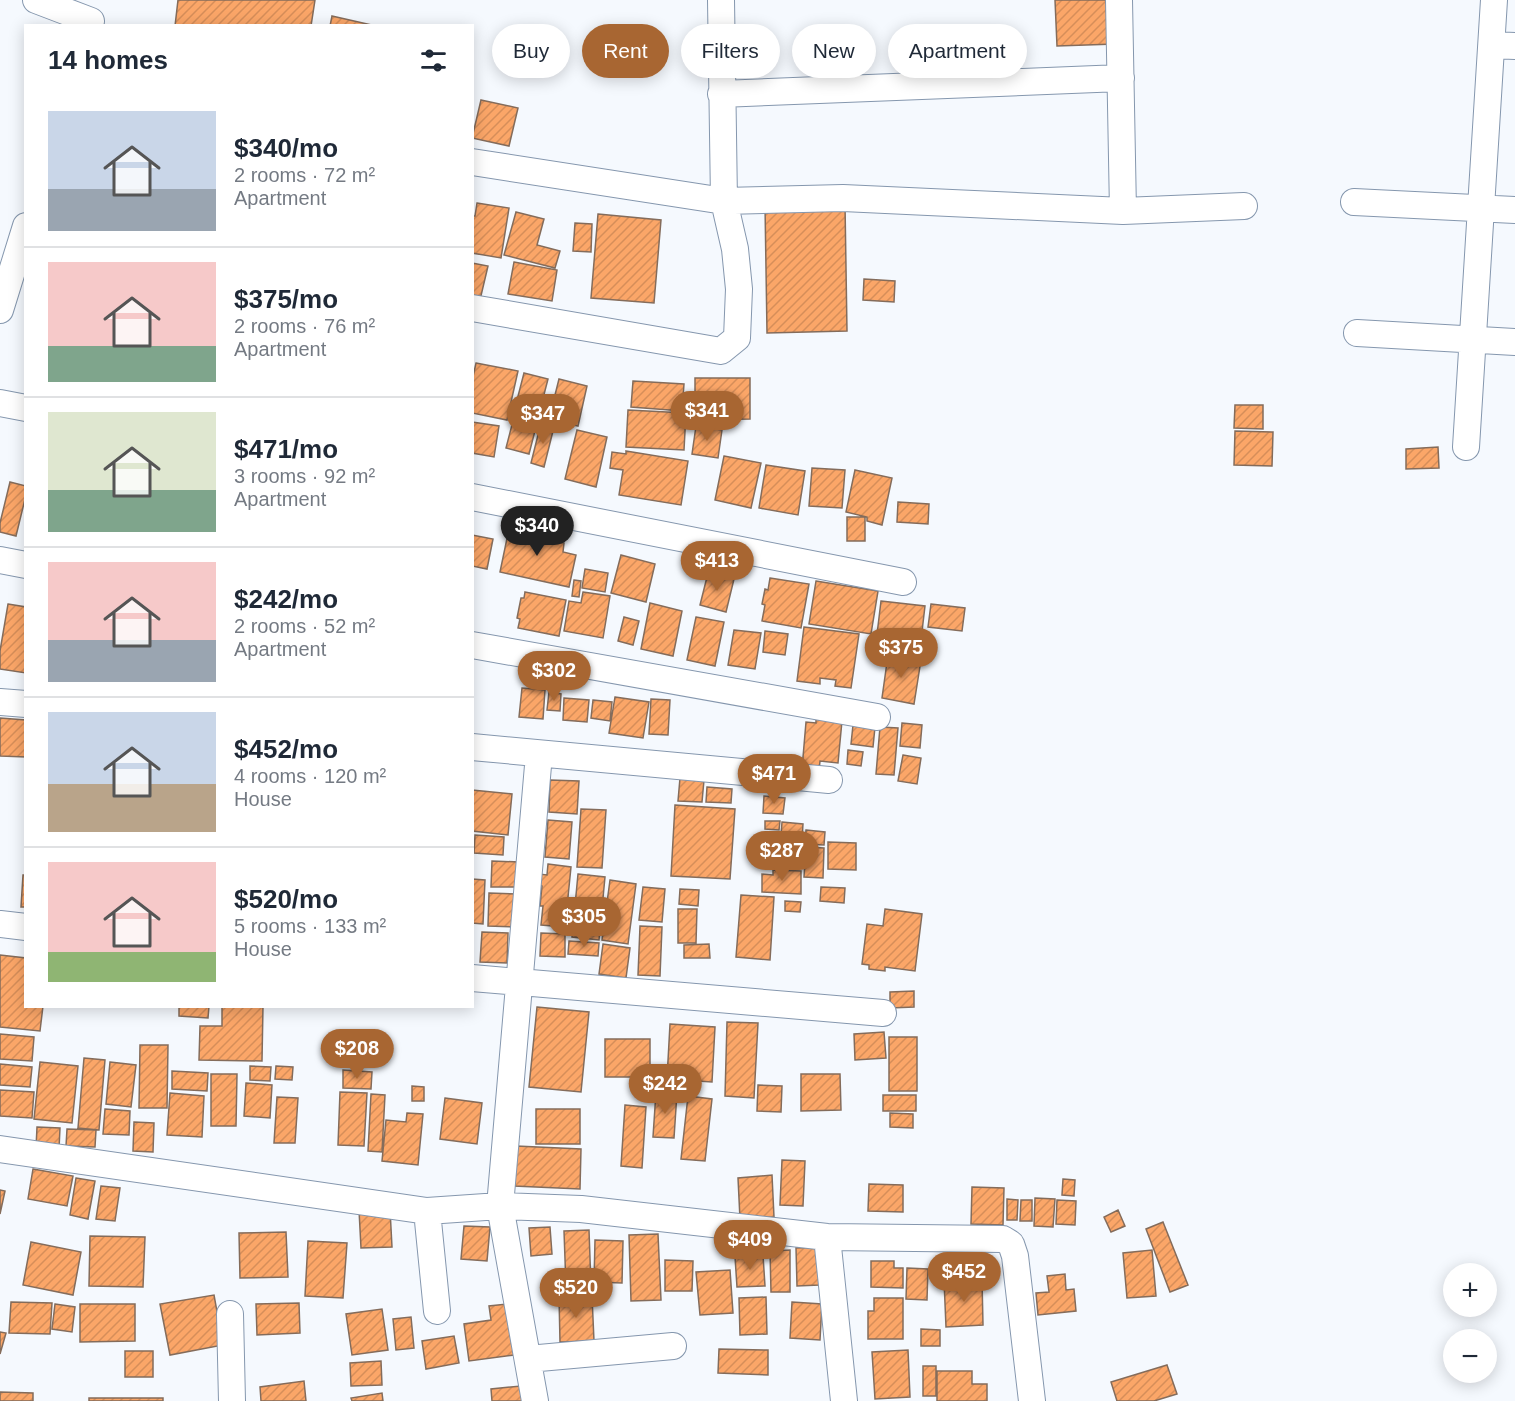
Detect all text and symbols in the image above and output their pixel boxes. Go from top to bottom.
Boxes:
chip: Buy [492,24,570,78]
chip: Rent [582,24,669,78]
chip: Filters [681,24,780,78]
chip: New [792,24,876,78]
chip: Apartment [888,24,1027,78]
icon: filters [417,44,450,77]
text: 14 homes [48,45,168,75]
text: $340/mo [234,133,338,163]
icon: home [96,135,168,207]
text: 2 rooms · 72 m² [234,164,375,186]
text: Apartment [234,187,326,209]
text: $375/mo [234,284,338,314]
icon: home [96,286,168,358]
text: 2 rooms · 76 m² [234,315,375,337]
text: Apartment [234,338,326,360]
pin: $341 [671,391,743,442]
pin: $347 [507,394,579,445]
text: $341 [685,399,729,421]
text: $347 [521,402,565,424]
text: $471/mo [234,434,338,464]
icon: home [96,436,168,508]
text: 3 rooms · 92 m² [234,465,375,487]
text: Apartment [234,488,326,510]
pin: $340 [501,506,573,557]
text: $340 [515,514,559,536]
pin: $413 [681,541,753,592]
text: $413 [695,549,739,571]
text: $242/mo [234,584,338,614]
icon: home [96,586,168,658]
text: 2 rooms · 52 m² [234,615,375,637]
pin: $375 [865,628,937,679]
text: $375 [879,636,923,658]
text: Apartment [234,638,326,660]
pin: $302 [518,651,590,702]
text: $302 [532,659,576,681]
text: $452/mo [234,734,338,764]
icon: home [96,736,168,808]
pin: $471 [738,754,810,805]
text: $471 [752,762,796,784]
text: 4 rooms · 120 m² [234,765,386,787]
text: House [234,788,292,810]
pin: $287 [746,831,818,882]
text: $287 [760,839,804,861]
text: $520/mo [234,884,338,914]
icon: home [96,886,168,958]
pin: $305 [548,897,620,948]
text: $305 [562,905,606,927]
text: 5 rooms · 133 m² [234,915,386,937]
text: House [234,938,292,960]
pin: $208 [321,1029,393,1080]
text: $208 [335,1037,379,1059]
pin: $242 [629,1064,701,1115]
text: $242 [643,1072,687,1094]
pin: $409 [714,1220,786,1271]
text: $409 [728,1228,772,1250]
pin: $452 [928,1252,1000,1303]
text: $452 [942,1260,986,1282]
map controls [1443,1263,1497,1383]
button: + [1443,1263,1497,1317]
pin: $520 [540,1268,612,1319]
text: $520 [554,1276,598,1298]
button: − [1443,1329,1497,1383]

